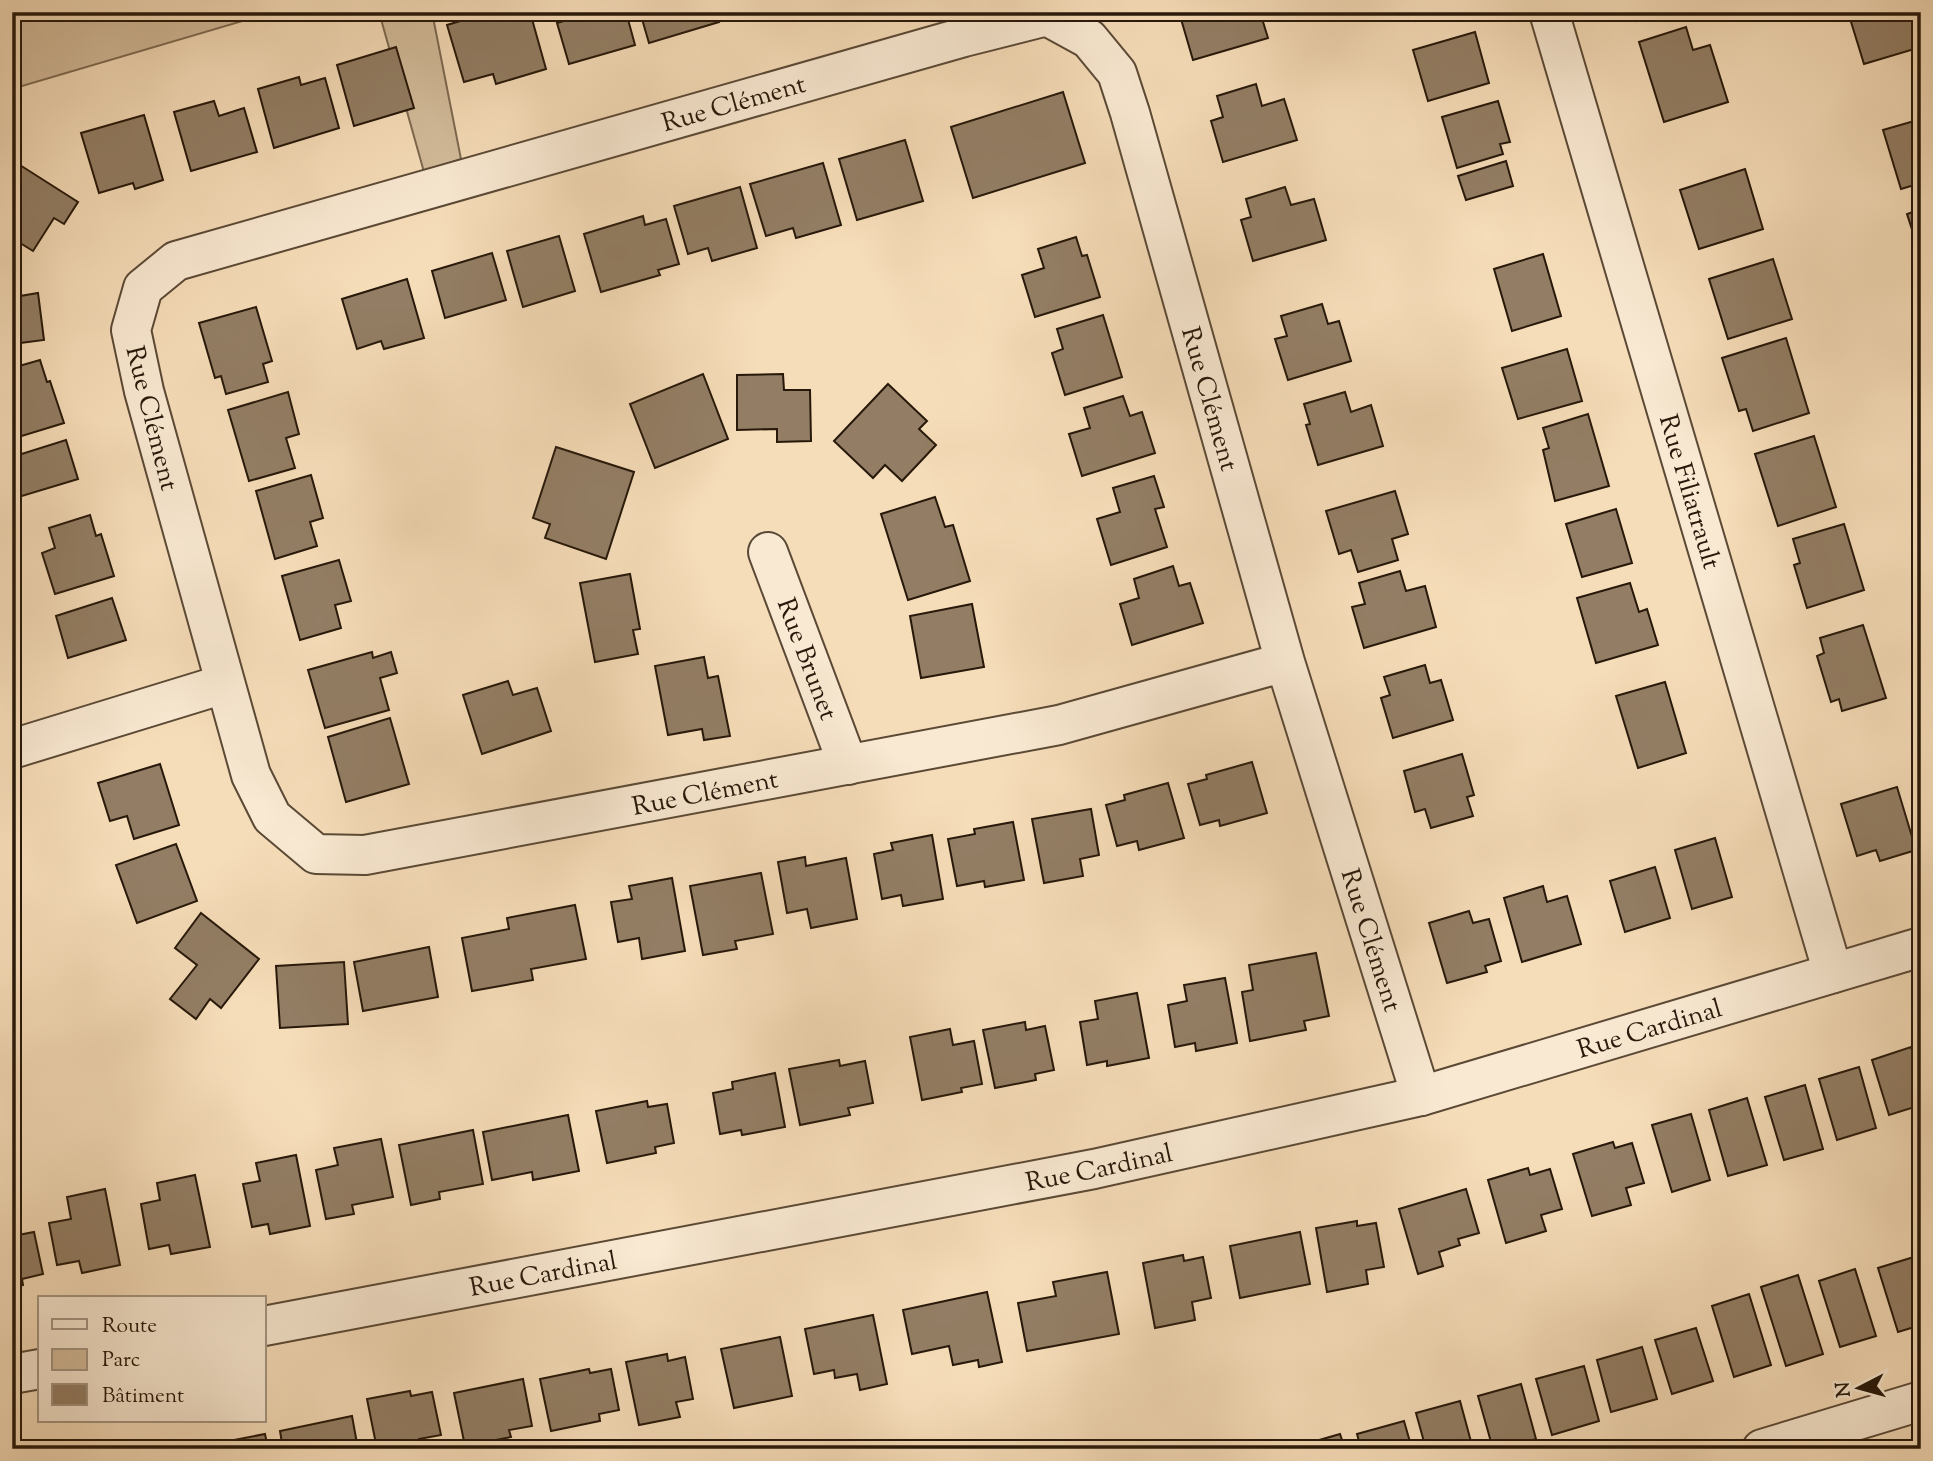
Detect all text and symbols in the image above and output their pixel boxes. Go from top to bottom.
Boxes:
street label: Rue Clément [658,67,811,143]
street label: Rue Clément [1170,323,1246,476]
street label: Rue Clément [115,342,186,495]
street label: Rue Filiatrault [1648,410,1729,574]
street label: Rue Brunet [766,593,846,726]
street label: Rue Clément [629,762,782,827]
street label: Rue Clément [1330,864,1410,1017]
street label: Rue Cardinal [1573,991,1727,1069]
street label: Rue Cardinal [1023,1136,1177,1203]
street label: Rue Cardinal [467,1244,620,1308]
legend [38,1296,266,1422]
text: Route [102,1312,157,1342]
text: Parc [102,1346,140,1376]
north arrow [1825,1352,1895,1422]
text: N [1830,1381,1859,1398]
text: Bâtiment [102,1382,184,1412]

